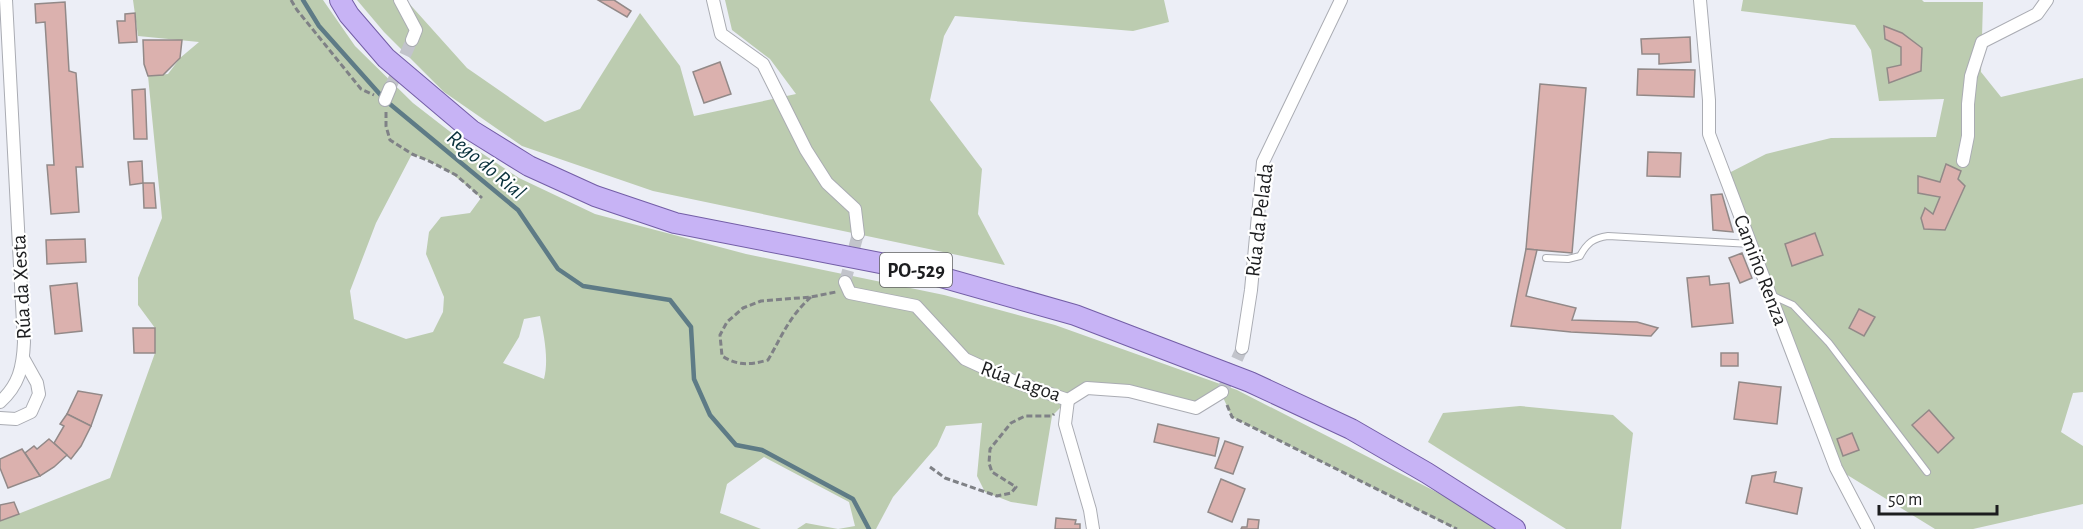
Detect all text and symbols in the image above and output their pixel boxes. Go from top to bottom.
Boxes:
water label: Rego do Rial [443,126,530,204]
street label: Rúa da Pelada [1242,162,1277,278]
street label: Camiño Renza [1730,212,1791,329]
street label: Rúa da Xesta [8,234,35,340]
road number: PO-529 [880,253,952,287]
street label: Rúa Lagoa [978,357,1064,406]
scale bar [1879,478,1998,516]
text: 50 m [1888,491,1922,509]

